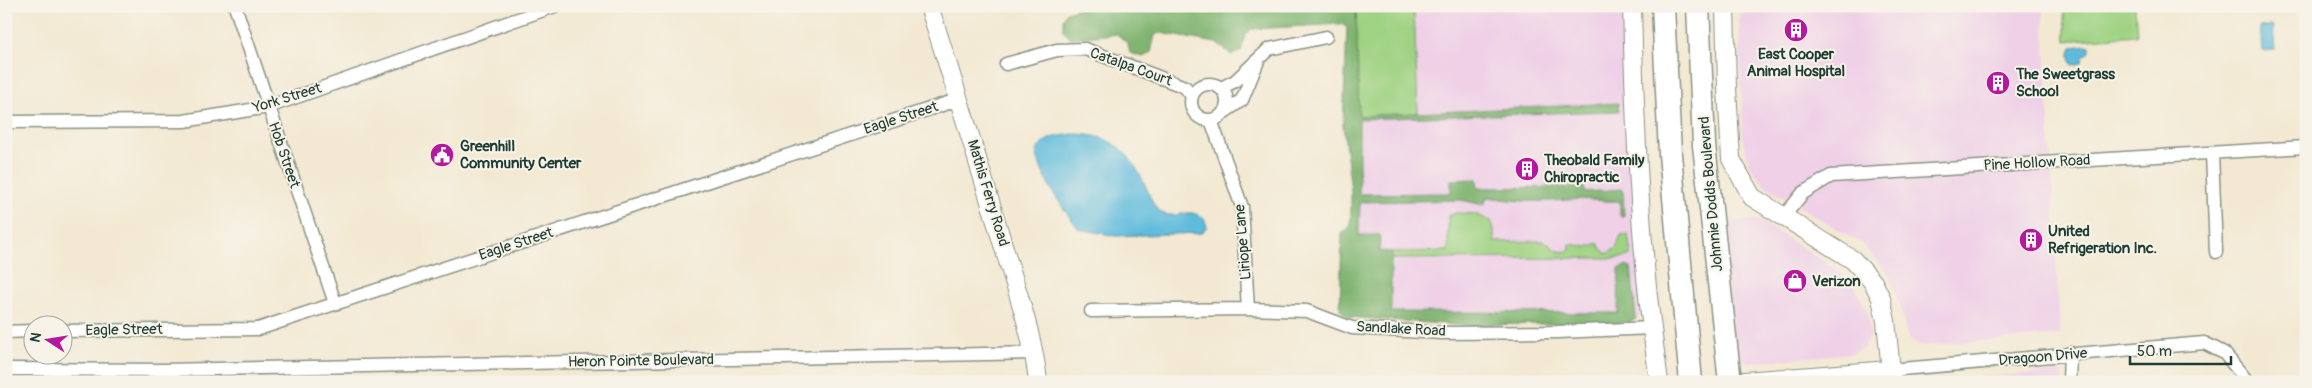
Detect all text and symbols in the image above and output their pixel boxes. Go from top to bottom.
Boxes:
building icon: East Cooper Animal Hospital [1783,17,1809,43]
street label: Catalpa Court [1087,43,1176,91]
place label: East Cooper Animal Hospital [1747,45,1845,81]
place label: The Sweetgrass School [2015,65,2115,101]
building icon: The Sweetgrass School [1985,70,2011,96]
street label: York Street [249,78,325,118]
street label: Eagle Street [861,97,942,139]
street label: Johnnie Dodds Boulevard [1695,116,1727,272]
street label: Hob Street [264,119,304,192]
place label: Greenhill Community Center [460,137,582,173]
street label: Mathis Ferry Road [963,137,1013,249]
public building icon: Greenhill Community Center [429,142,455,168]
place label: Theobald Family Chiropractic [1543,151,1645,187]
street label: Pine Hollow Road [1983,151,2091,175]
building icon: Theobald Family Chiropractic [1514,156,1540,182]
street label: Liriope Lane [1230,203,1256,281]
place label: United Refrigeration Inc. [2048,222,2157,258]
street label: Eagle Street [476,223,557,265]
building icon: United Refrigeration Inc. [2018,227,2044,253]
shop icon: Verizon [1782,268,1808,294]
place label: Verizon [1812,272,1861,291]
north arrow [22,316,72,366]
street label: Sandlake Road [1356,317,1446,341]
street label: Eagle Street [85,320,164,340]
text: N [26,331,45,344]
scale bar [2130,333,2231,365]
text: 50 m [2137,342,2172,361]
street label: Dragoon Drive [1998,344,2089,370]
street label: Heron Pointe Boulevard [568,350,714,372]

